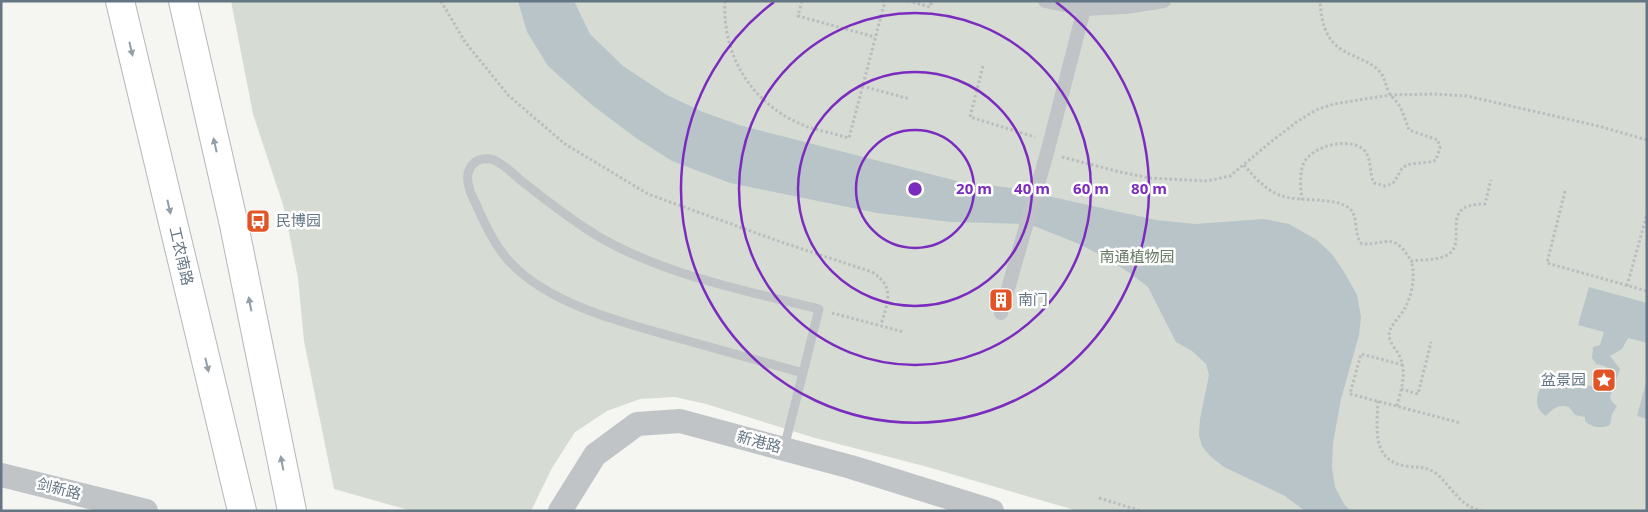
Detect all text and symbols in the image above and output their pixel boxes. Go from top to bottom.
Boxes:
one-way arrow [127,41,135,56]
one-way arrow [211,137,219,152]
text: 20 m [956,178,992,198]
text: 40 m [1014,178,1050,198]
text: 60 m [1073,178,1109,198]
text: 80 m [1131,178,1167,198]
centre of rings [906,180,924,198]
one-way arrow [165,199,173,214]
bus stop icon: 民博园 [245,208,271,234]
place label: 民博园 [276,210,321,230]
street label: 工农南路 [165,224,198,287]
park label: 南通植物园 [1099,246,1175,266]
building icon: 南门 [988,287,1014,313]
place label: 南门 [1018,289,1048,309]
one-way arrow [245,295,253,311]
one-way arrow [203,357,211,372]
place icon: 盆景园 [1591,367,1617,393]
place label: 盆景园 [1541,369,1586,389]
street label: 新港路 [735,426,784,457]
one-way arrow [278,455,286,471]
street label: 剑新路 [35,473,84,503]

